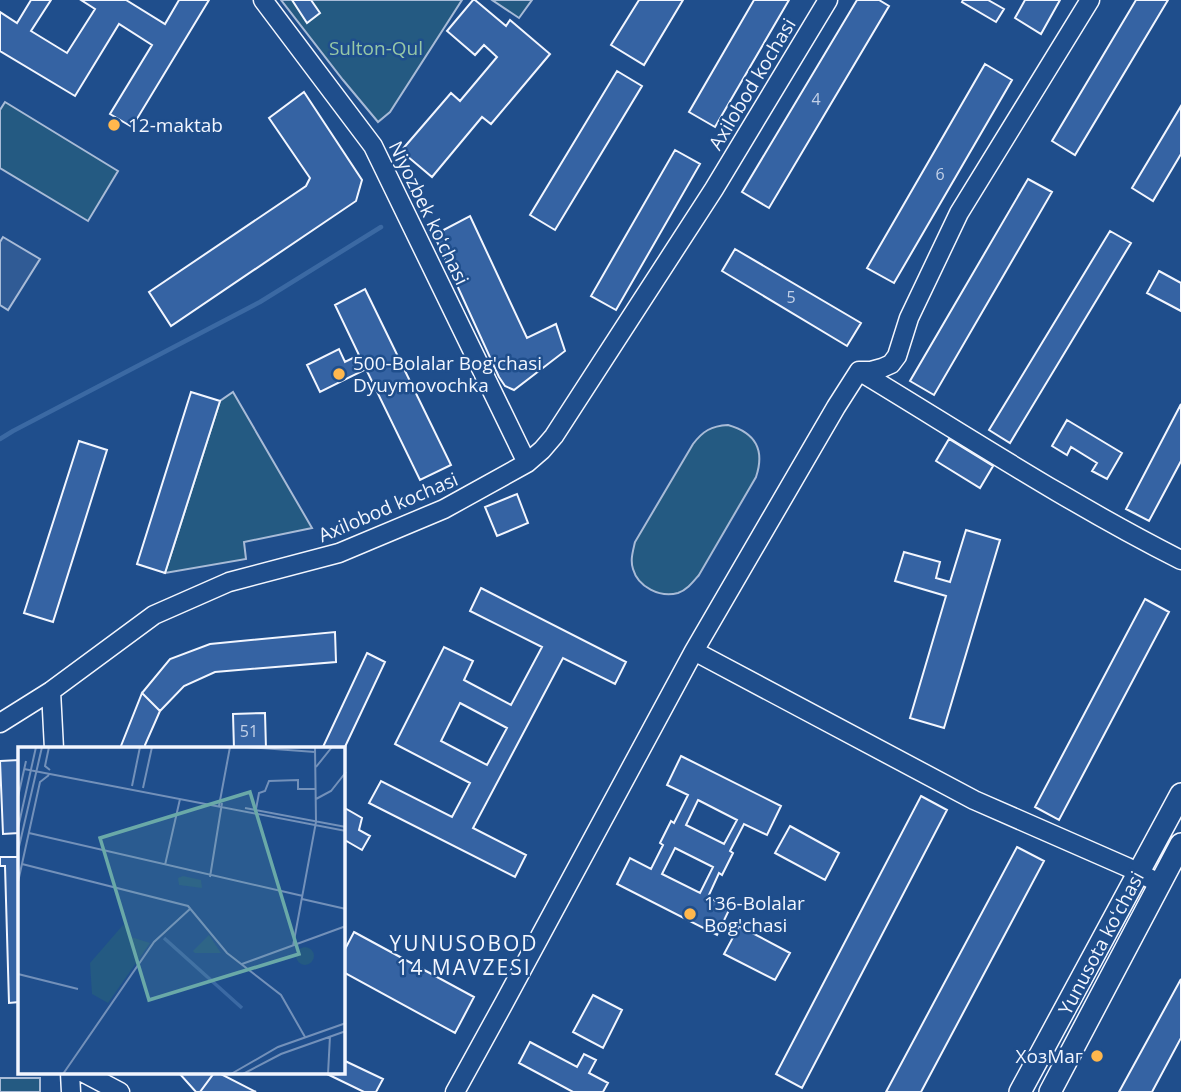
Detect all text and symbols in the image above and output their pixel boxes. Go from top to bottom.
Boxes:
street label: Axilobod kochasi [702,13,802,155]
park label: Sulton-Qul [329,35,423,61]
house number: 4 [811,88,821,110]
place label: 12-maktab [128,112,223,138]
marker: 12-maktab [106,117,122,133]
street label: Niyozbek koʻchasi [383,137,475,289]
house number: 6 [935,163,945,185]
house number: 5 [786,286,796,308]
place label: 500-Bolalar Bog'chasi Dyuymovochka [353,350,542,398]
marker: 500-Bolalar Bog'chasi Dyuymovochka [331,366,347,382]
street label: Axilobod kochasi [314,466,462,548]
house number: 51 [240,720,258,742]
inset map [18,747,345,1074]
street label: Yunusota koʻchasi [1052,867,1150,1019]
place label: 136-Bolalar Bog'chasi [704,890,805,938]
marker: 136-Bolalar Bog'chasi [682,906,698,922]
district label: YUNUSOBOD 14 MAVZESI [389,929,539,981]
place label: ХозМаг [1016,1043,1083,1069]
marker: ХозМаг [1089,1048,1105,1064]

